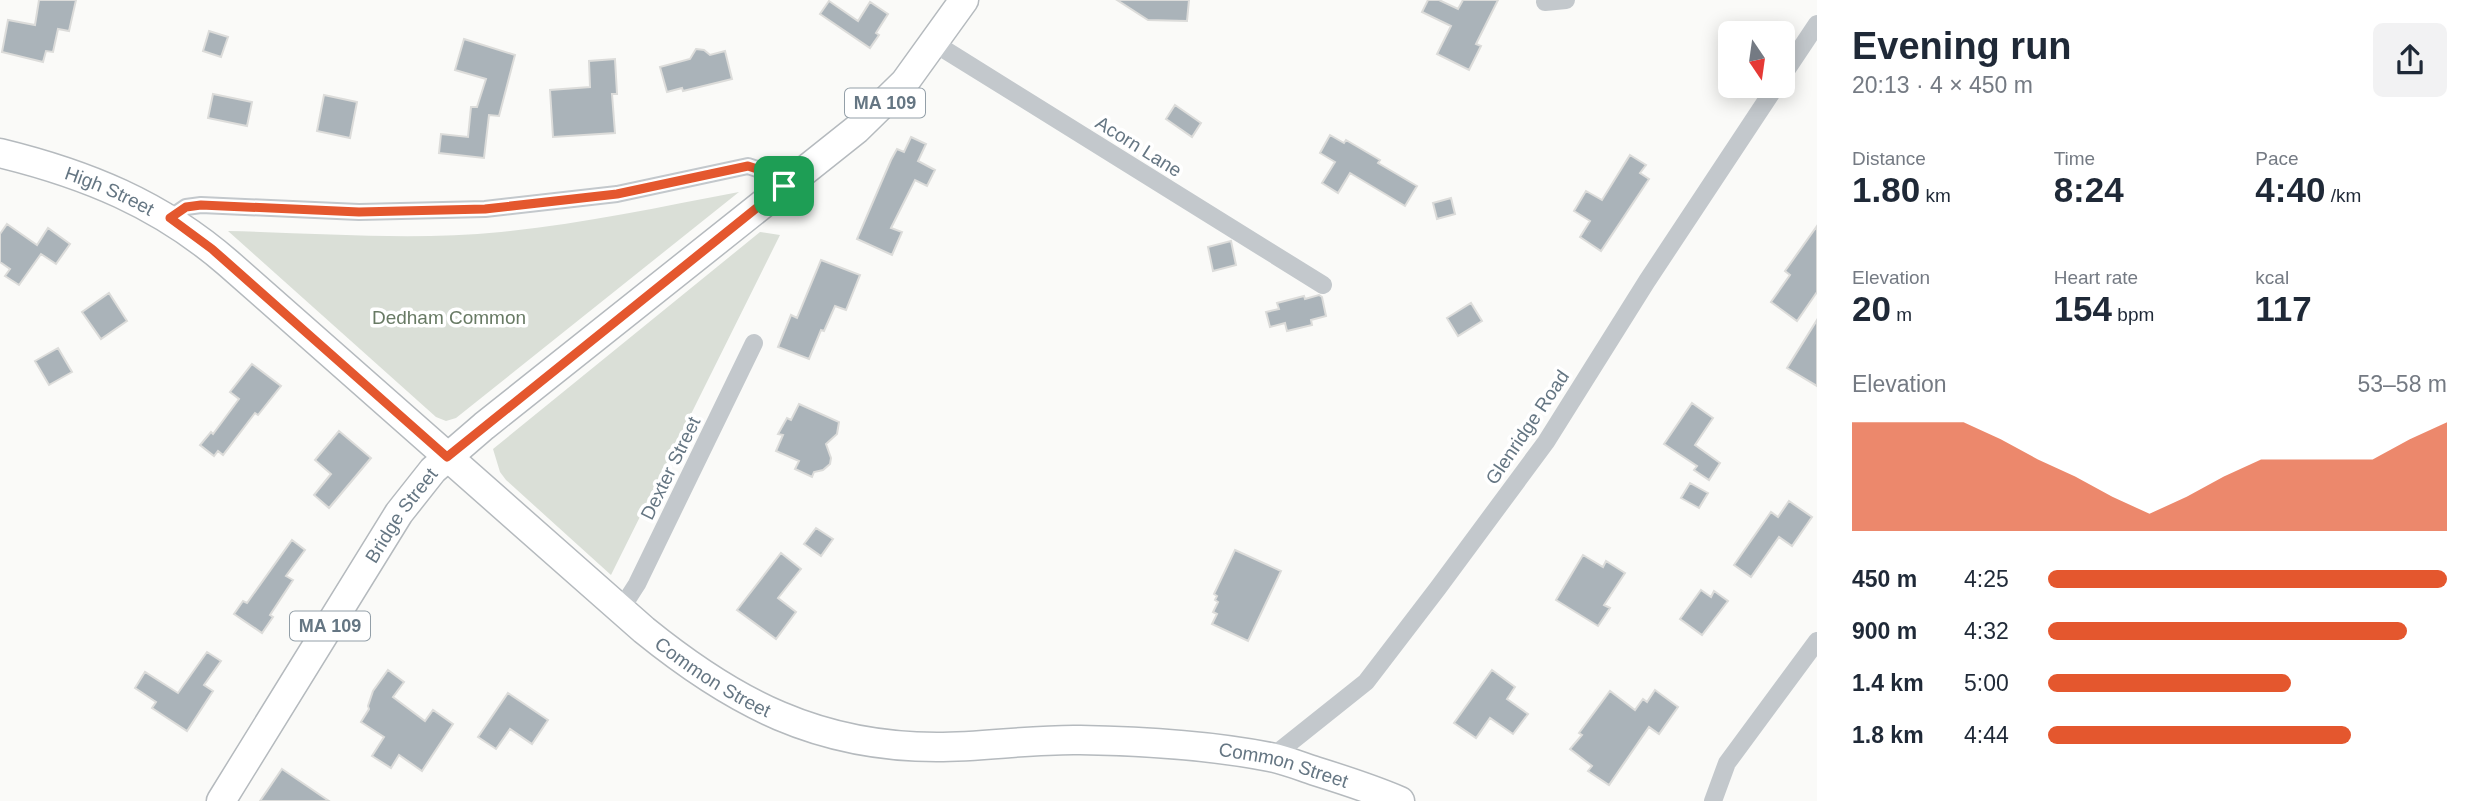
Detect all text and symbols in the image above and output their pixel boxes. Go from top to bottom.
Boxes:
north arrow [1718,21,1796,98]
map controls [1718,21,1795,98]
button: share [2373,23,2447,97]
text: Evening run [1852,25,2072,67]
text: 20:13 · 4 × 450 m [1852,72,2033,98]
road number: MA 109 [845,88,925,118]
street label: Acorn Lane [1092,112,1186,181]
text: Distance [1852,148,1926,169]
text: Time [2054,148,2095,169]
text: Pace [2255,148,2299,169]
pin [754,156,814,216]
street label: High Street [62,162,158,220]
icon: arrive [765,167,803,205]
text: 1.80 [1852,170,1920,209]
text: 8:24 [2054,170,2124,209]
text: 4:40 [2255,170,2325,209]
text: km [1920,185,1951,206]
text: /km [2325,185,2361,206]
text: Elevation [1852,267,1930,288]
text: Heart rate [2054,267,2138,288]
text: kcal [2255,267,2289,288]
text: 20 [1852,289,1891,328]
text: 154 [2054,289,2112,328]
text: 117 [2255,289,2312,328]
text: m [1891,304,1912,325]
text: bpm [2112,304,2154,325]
park label: Dedham Common [372,307,526,328]
street label: Glenridge Road [1481,366,1573,488]
text: Elevation [1852,371,1947,397]
text: 53–58 m [2357,371,2447,397]
street label: Dexter Street [636,413,705,523]
street label: Bridge Street [361,463,442,566]
text: 450 m [1852,566,1917,592]
text: 4:25 [1964,566,2009,592]
road number: MA 109 [290,612,370,640]
text: 900 m [1852,618,1917,644]
text: 4:32 [1964,618,2009,644]
street label: Common Street [651,633,775,722]
text: 1.4 km [1852,670,1924,696]
text: 5:00 [1964,670,2009,696]
text: 1.8 km [1852,722,1924,748]
text: 4:44 [1964,722,2009,748]
street label: Common Street [1217,739,1351,792]

